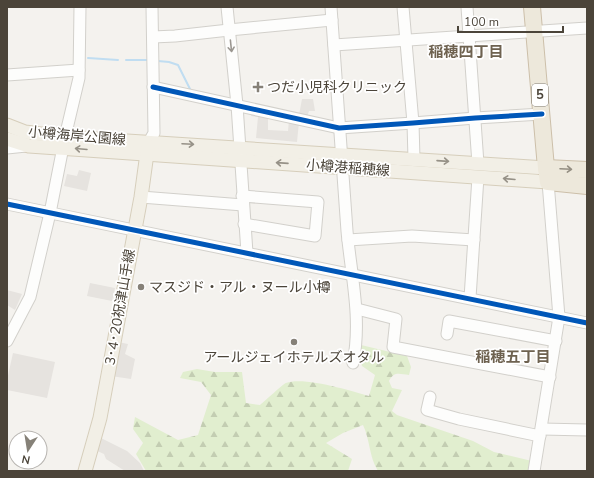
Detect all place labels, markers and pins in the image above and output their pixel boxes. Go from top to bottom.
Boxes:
place label: つだ小児科クリニック [267,78,407,97]
marker: つだ小児科クリニック [252,81,264,93]
place label: マスジド・アル・ヌール小樽 [149,278,331,297]
marker: マスジド・アル・ヌール小樽 [136,282,146,292]
marker: アールジェイホテルズオタル [289,337,299,347]
place label: アールジェイホテルズオタル [203,348,385,367]

